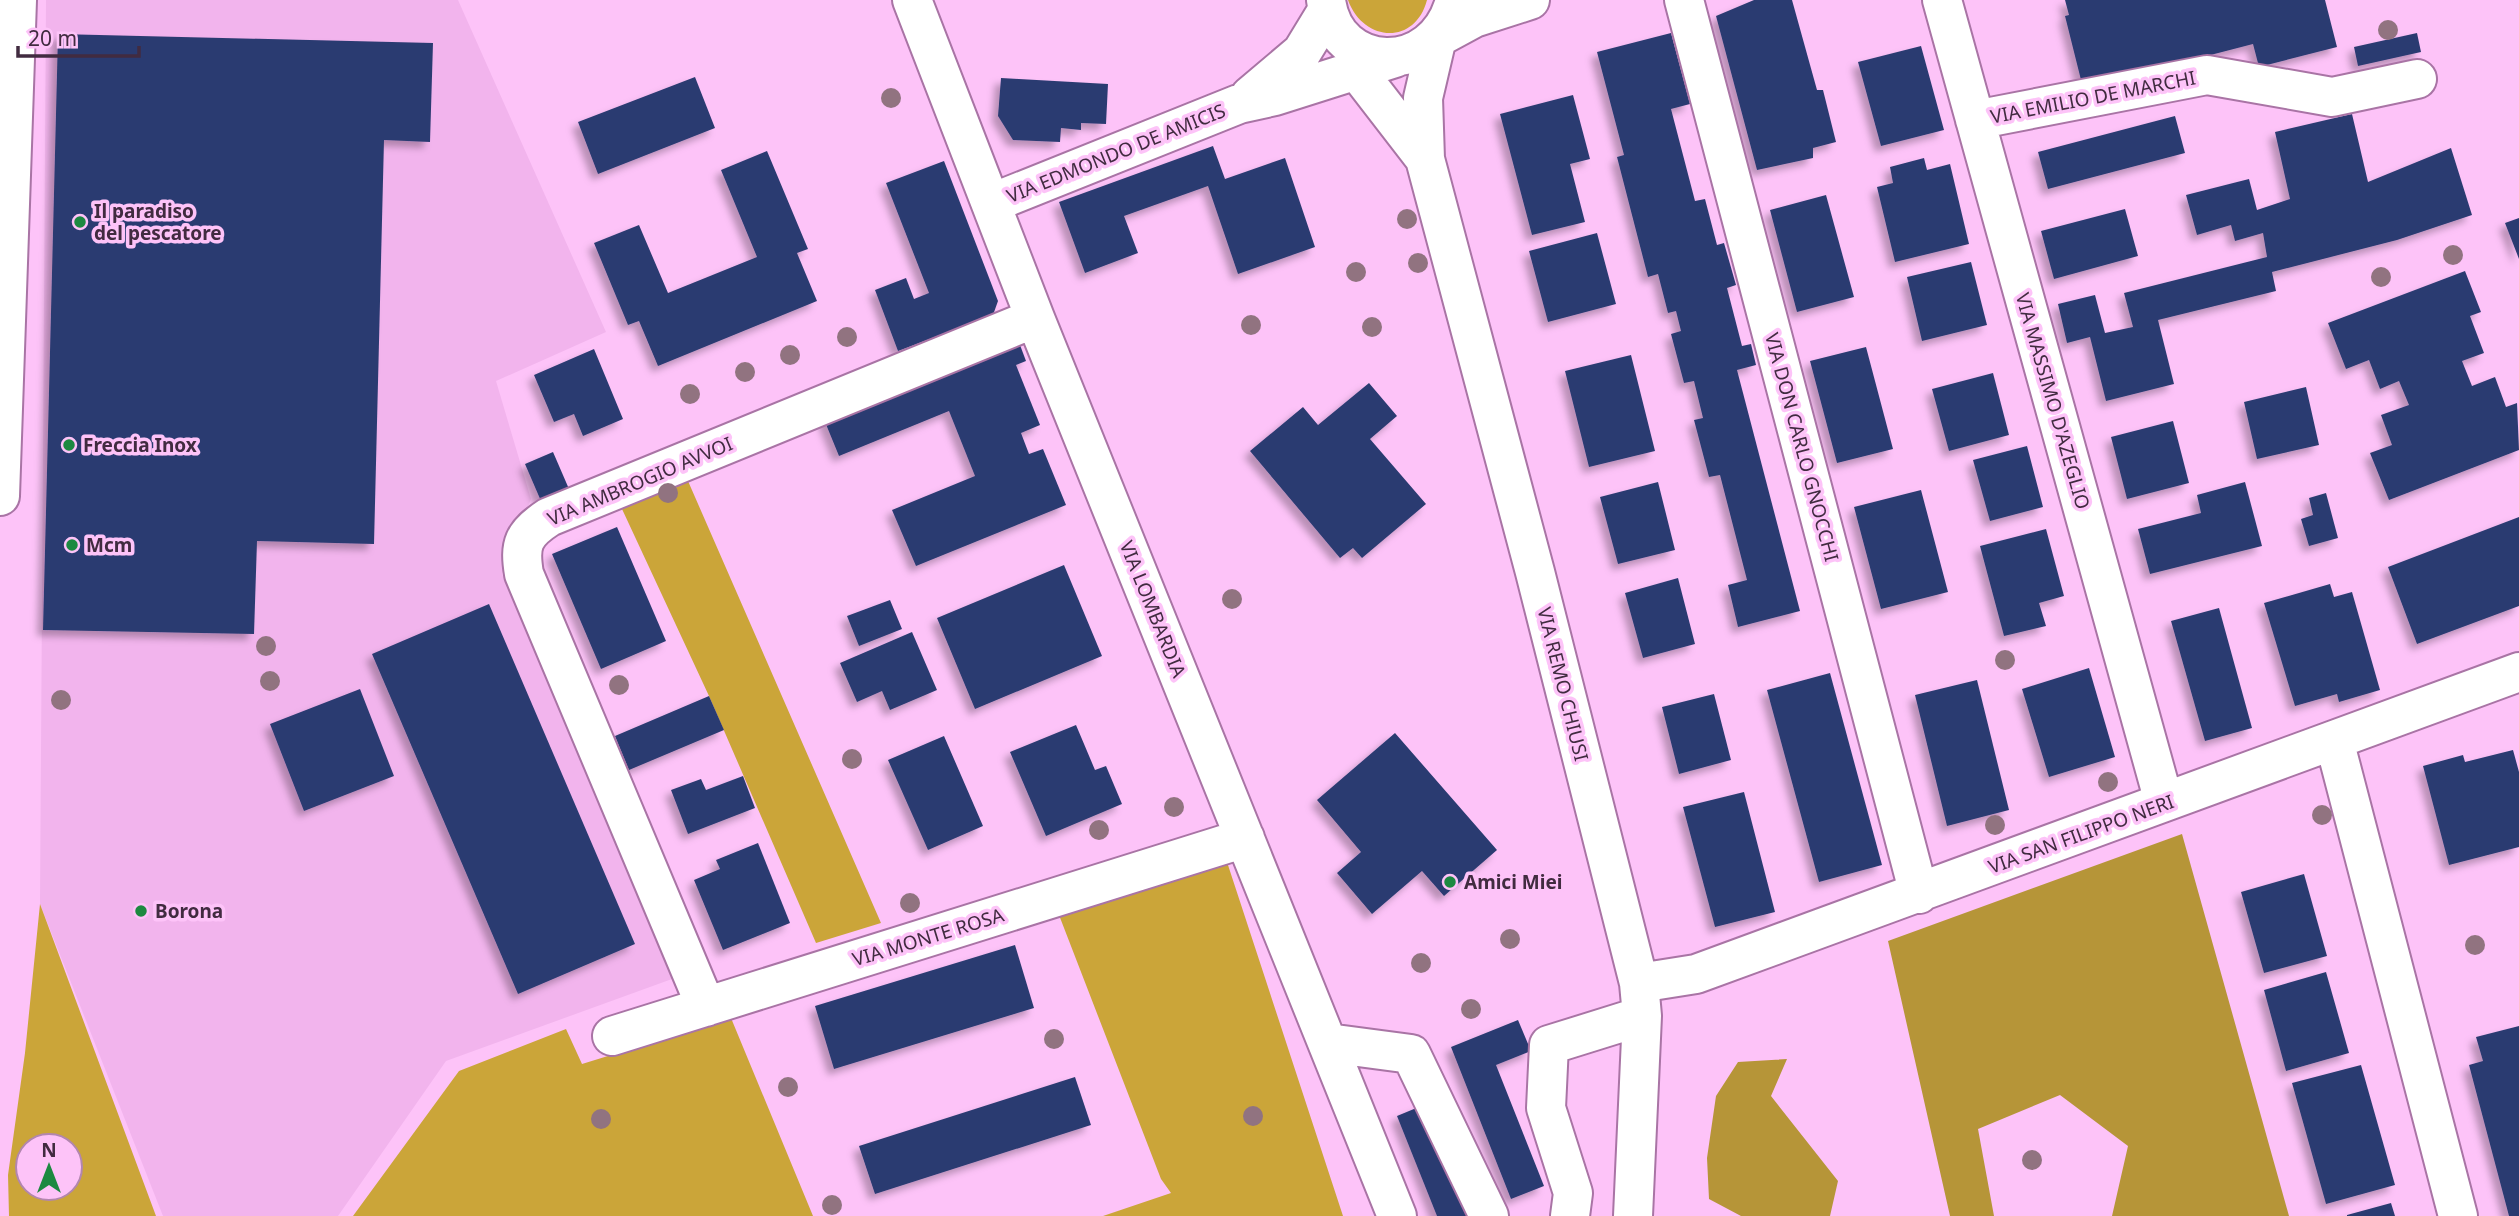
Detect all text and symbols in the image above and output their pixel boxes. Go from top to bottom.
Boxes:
scale bar [18,14,138,58]
text: 20 m [28,24,77,52]
street label: VIA EMILIO DE MARCHI [1988,64,2198,130]
street label: VIA EDMONDO DE AMICIS [1003,97,1229,209]
place label: Il paradiso del pescatore [94,198,222,246]
marker: Il paradiso del pescatore [72,214,88,230]
street label: VIA MASSIMO D'AZEGLIO [2010,290,2096,512]
street label: VIA DON CARLO GNOCCHI [1759,330,1845,564]
street label: VIA AMBROGIO AVVOI [543,430,737,532]
place label: Freccia Inox [83,432,197,458]
marker: Freccia Inox [61,437,77,453]
place label: Mcm [86,532,132,558]
marker: Mcm [64,537,80,553]
street label: VIA LOMBARDIA [1114,537,1193,682]
street label: VIA REMO CHIUSI [1531,604,1595,764]
street label: VIA SAN FILIPPO NERI [1985,788,2177,880]
place label: Amici Miei [1464,869,1562,895]
marker: Amici Miei [1442,874,1458,890]
place label: Borona [155,898,223,924]
street label: VIA MONTE ROSA [849,901,1008,972]
marker: Borona [133,903,149,919]
north arrow [14,1132,84,1202]
text: N [41,1137,57,1163]

